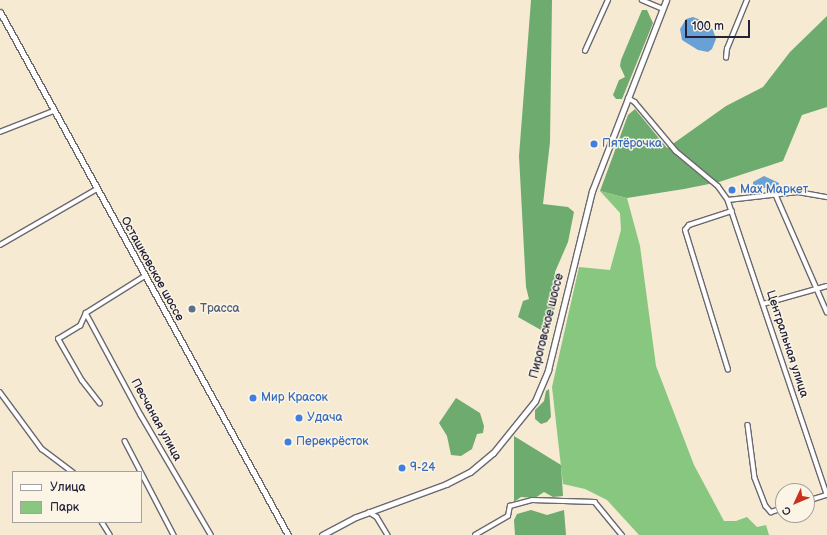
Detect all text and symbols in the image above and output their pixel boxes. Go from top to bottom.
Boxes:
scale bar [687,12,752,38]
text: 100 m [692,19,724,34]
place label: Пятёрочка [602,137,662,151]
marker: Пятёрочка [589,139,599,149]
place label: Мах Маркет [740,183,808,197]
marker: Мах Маркет [727,185,737,195]
street label: Осташковское шоссе [117,214,187,324]
street label: Пироговское шоссе [527,272,567,380]
street label: Центральная улица [763,289,811,399]
place label: Трасса [200,302,240,316]
marker: Трасса [187,304,197,314]
street label: Песчаная улица [127,376,185,464]
place label: Мир Красок [261,391,328,405]
marker: Мир Красок [248,393,258,403]
place label: Удача [307,411,343,425]
marker: Удача [294,413,304,423]
place label: Перекрёсток [296,435,369,449]
marker: Перекрёсток [283,437,293,447]
place label: 9-24 [410,461,436,475]
marker: 9-24 [397,463,407,473]
legend [12,471,142,523]
text: Улица [50,480,86,495]
north arrow [775,483,815,523]
text: Парк [50,500,79,515]
text: С [779,504,794,518]

